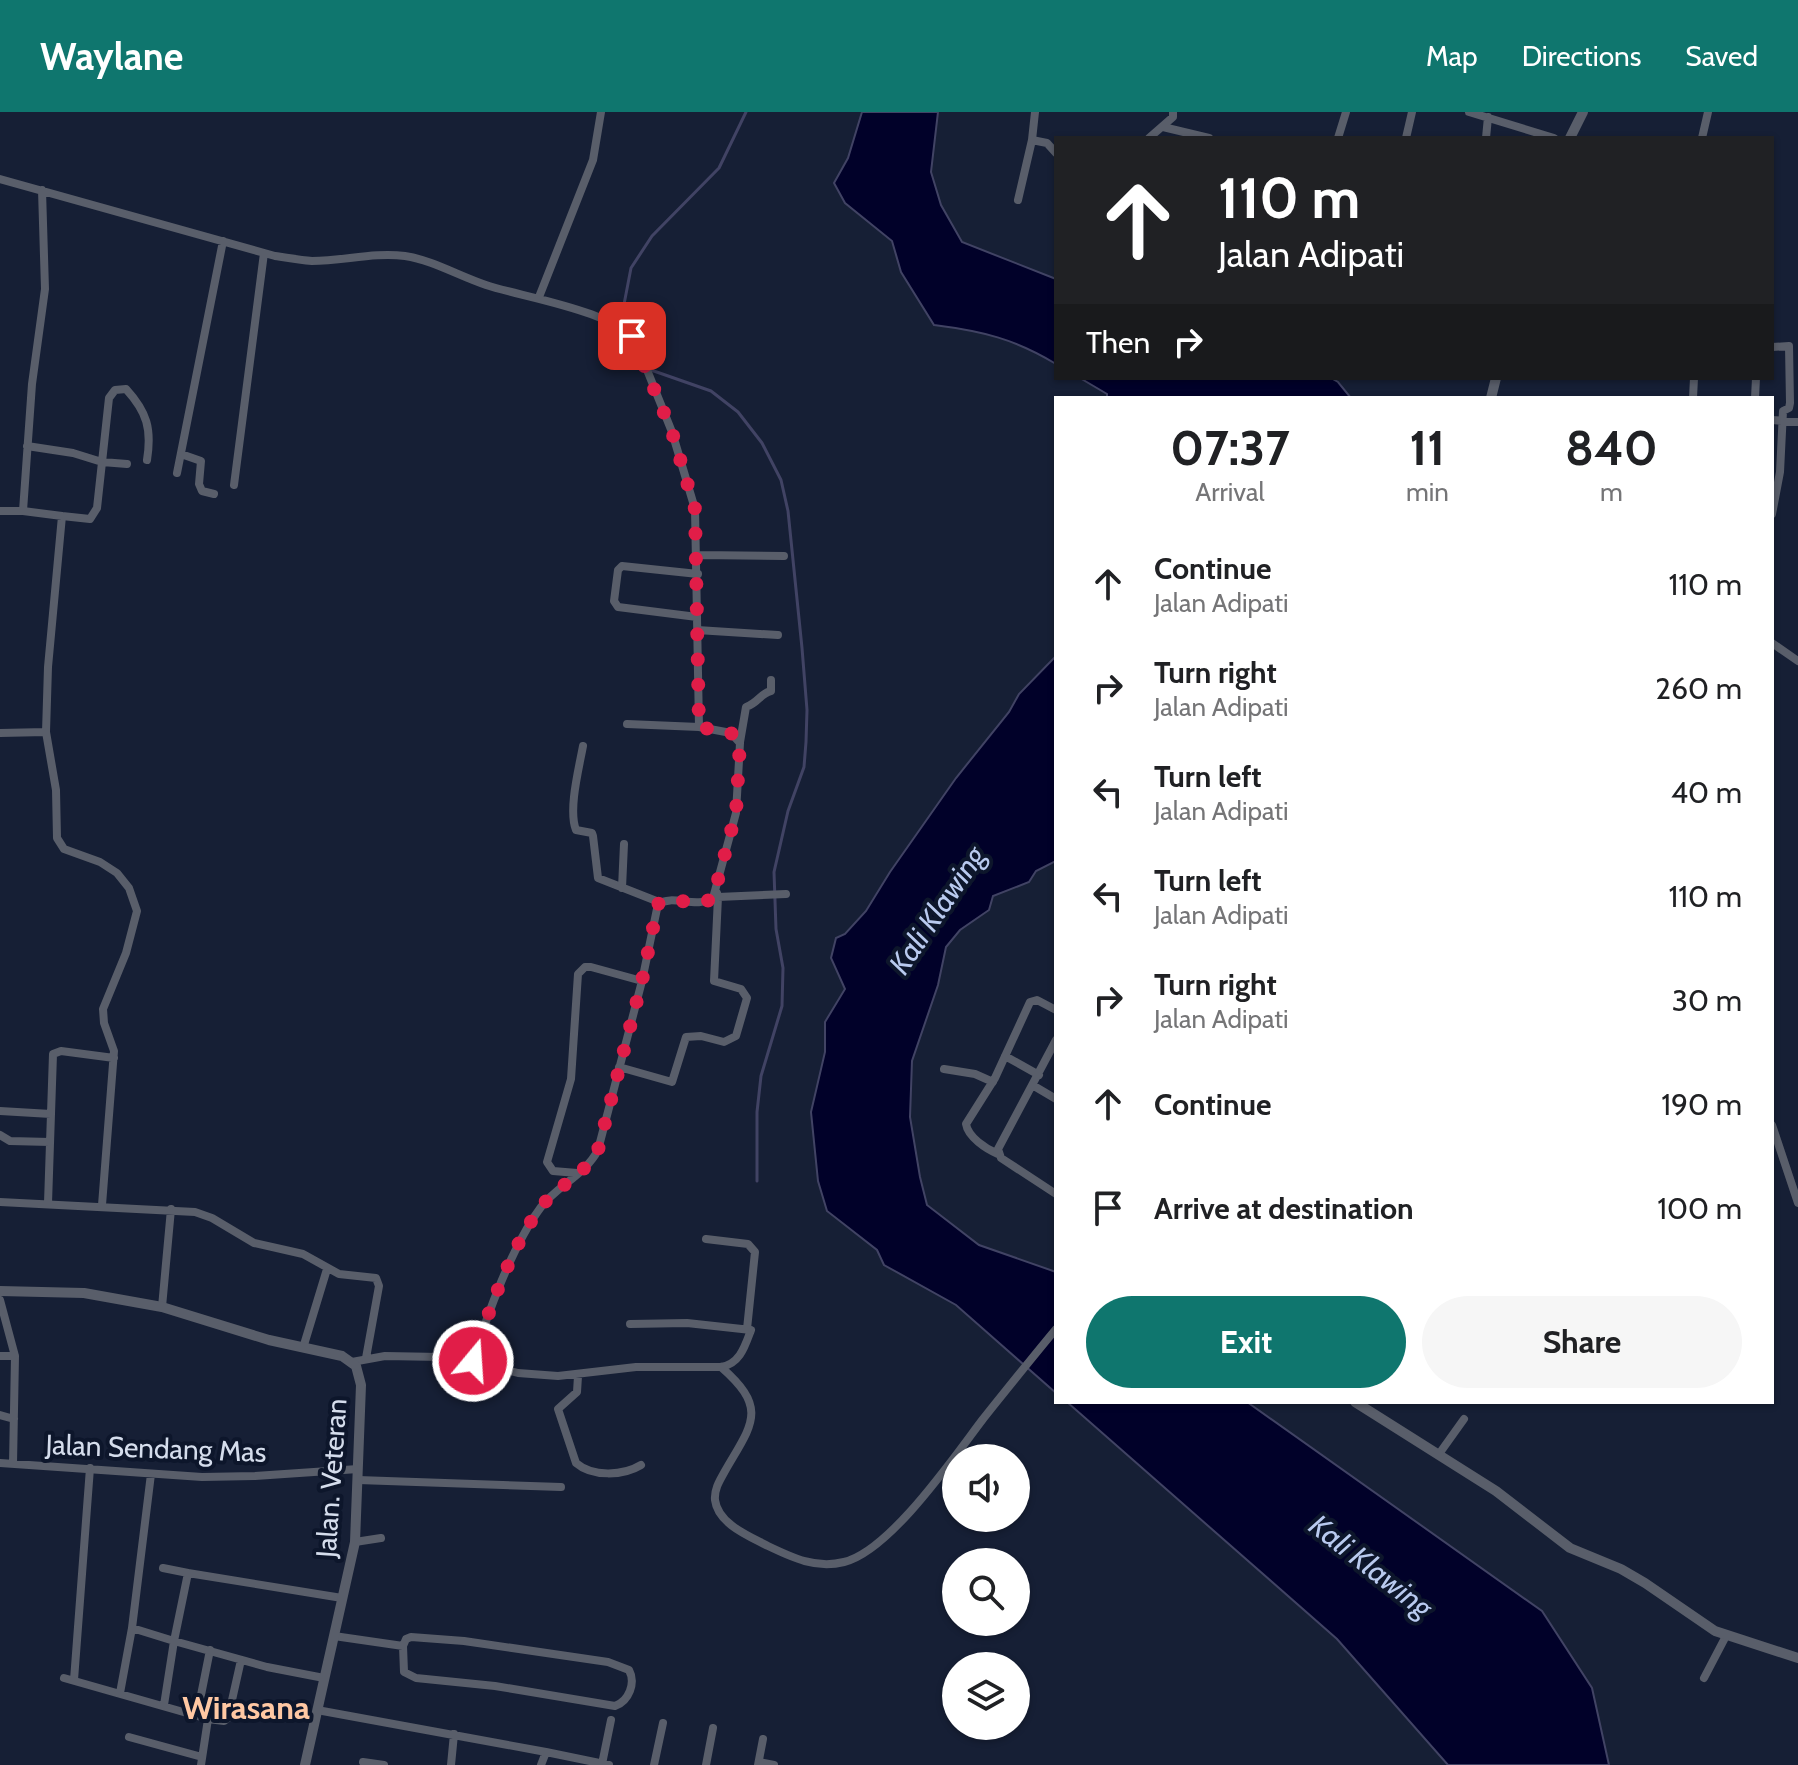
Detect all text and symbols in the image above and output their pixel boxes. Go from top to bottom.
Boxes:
text: Waylane [40,33,183,80]
text: Map [1426,39,1478,73]
text: Directions [1522,39,1641,73]
text: Saved [1685,39,1758,73]
text: 110 m [1218,164,1360,232]
icon: ahead [1086,168,1190,272]
text: Jalan Adipati [1218,232,1404,276]
pin [598,302,666,370]
icon: arrive [610,314,654,358]
icon: right [1166,320,1210,364]
text: Then [1086,324,1150,361]
text: 07:37 [1170,419,1290,477]
text: 11 [1410,419,1445,477]
text: 840 [1565,419,1658,477]
text: Arrival [1195,476,1265,508]
text: min [1406,476,1449,508]
text: m [1600,476,1623,508]
text: Continue [1154,550,1271,587]
icon: ahead [1086,562,1130,606]
text: 110 m [1668,566,1742,603]
text: Jalan Adipati [1154,587,1289,619]
text: Turn right [1154,654,1277,691]
icon: right [1086,666,1130,710]
text: 260 m [1655,670,1742,707]
text: Jalan Adipati [1154,691,1289,723]
text: Turn left [1154,758,1262,795]
icon: left [1086,770,1130,814]
text: 40 m [1671,774,1742,811]
text: Jalan Adipati [1154,795,1289,827]
water label: Kali Klawing [881,838,994,981]
text: Turn left [1154,862,1262,899]
icon: left [1086,874,1130,918]
text: 110 m [1668,878,1742,915]
text: Jalan Adipati [1154,899,1289,931]
text: Turn right [1154,966,1277,1003]
icon: right [1086,978,1130,1022]
text: 30 m [1672,982,1742,1019]
text: Jalan Adipati [1154,1003,1289,1035]
icon: ahead [1086,1082,1130,1126]
text: Continue [1154,1086,1271,1123]
text: 190 m [1661,1086,1742,1123]
icon: arrive [1086,1186,1130,1230]
text: Arrive at destination [1154,1190,1414,1227]
text: 100 m [1657,1190,1742,1227]
button: Exit [1086,1296,1406,1388]
button: Share [1422,1296,1742,1388]
position arrow [431,1319,515,1403]
street label: Jalan. Veteran [308,1397,354,1560]
street label: Jalan Sendang Mas [44,1427,267,1469]
map controls [942,1444,1030,1740]
button: sound [942,1444,1030,1532]
water label: Kali Klawing [1302,1506,1441,1626]
button: search [942,1548,1030,1636]
button: layers [942,1652,1030,1740]
district label: Wirasana [182,1688,310,1727]

